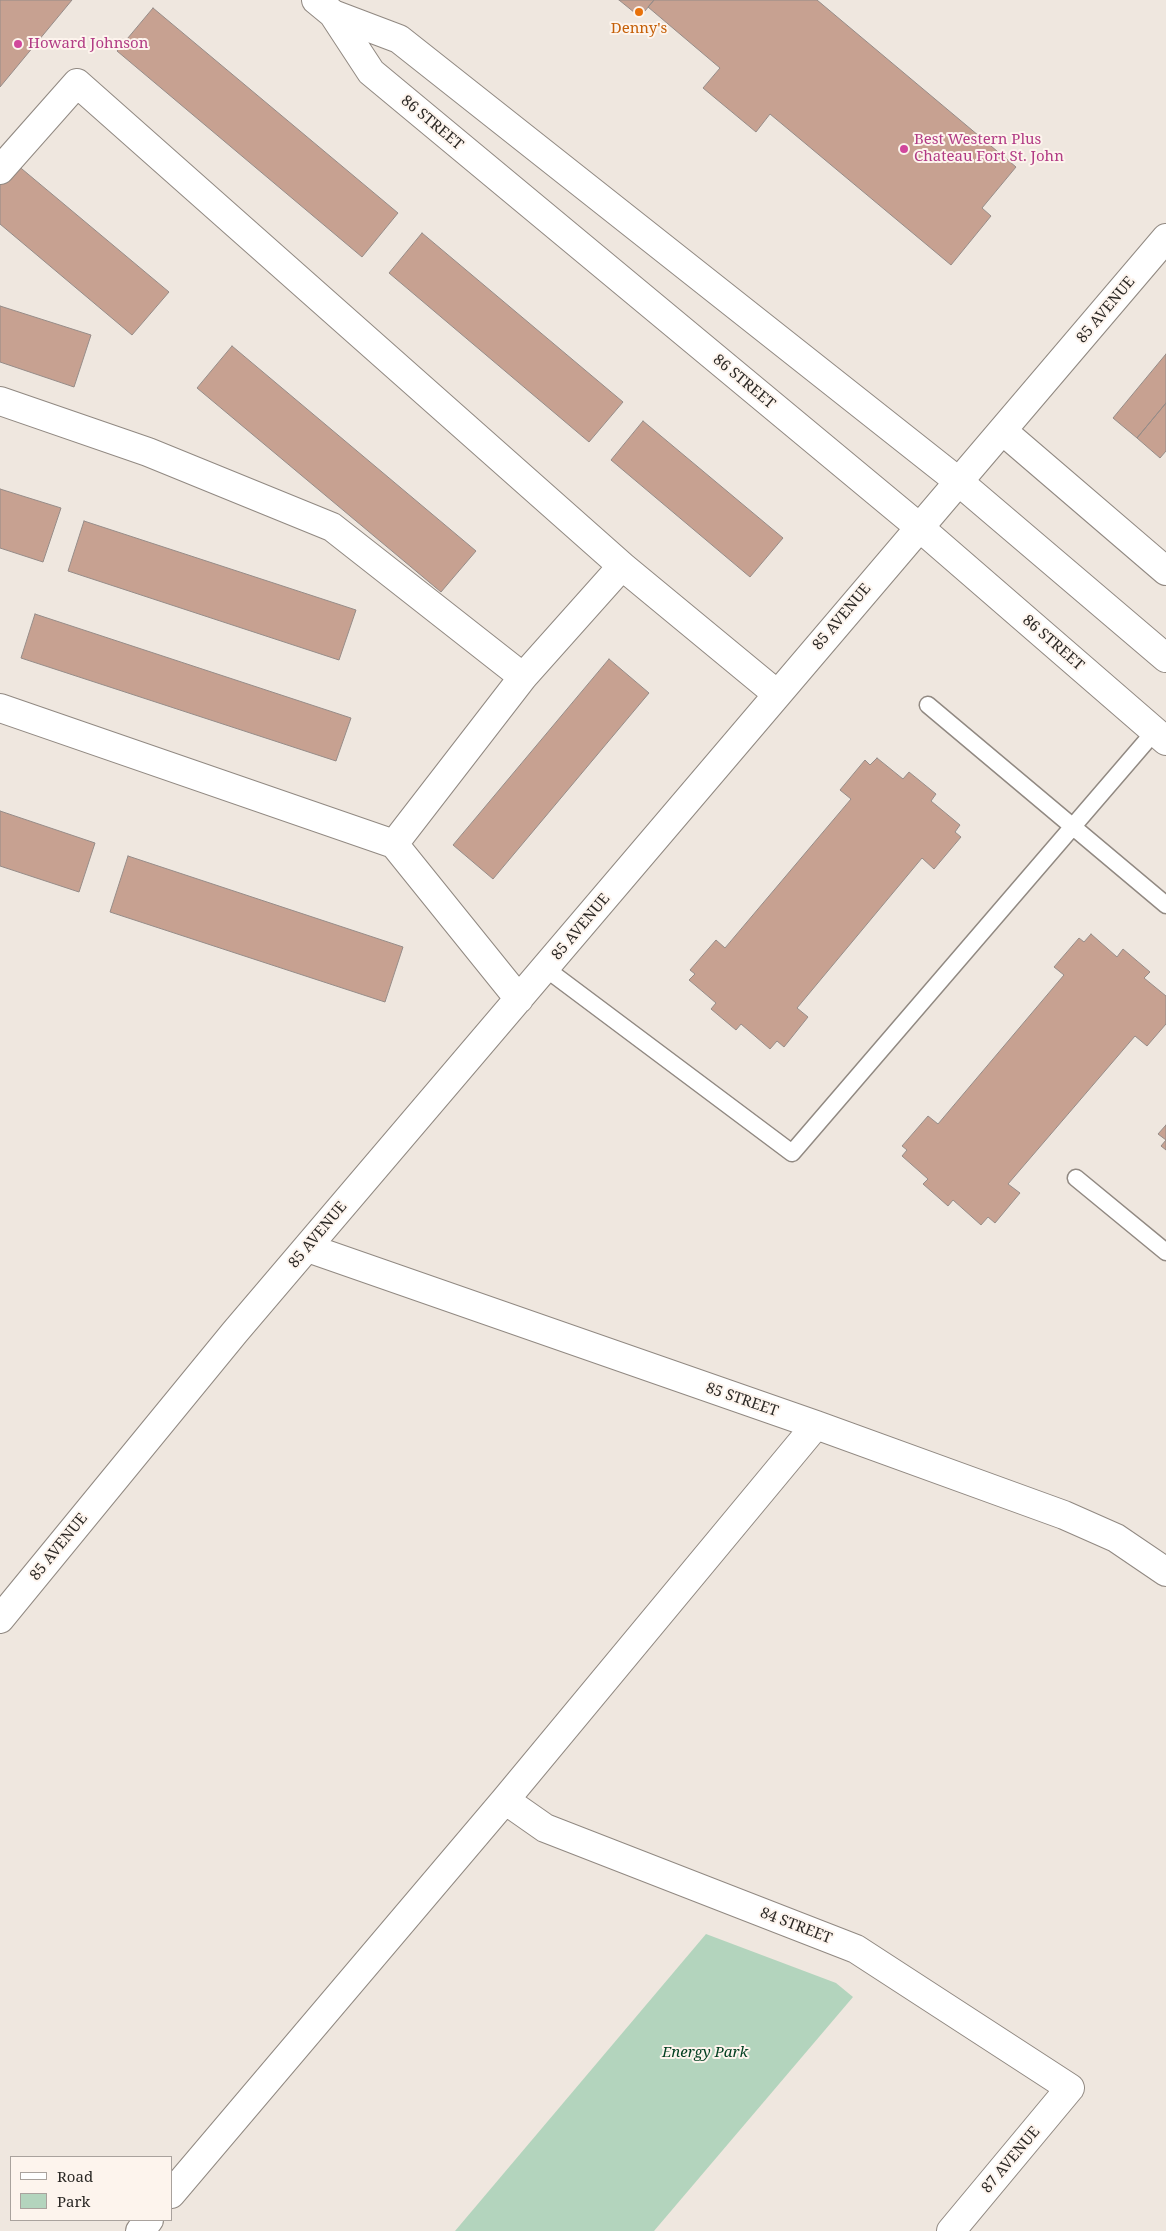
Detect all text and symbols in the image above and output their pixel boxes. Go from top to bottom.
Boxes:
marker: Denny's [633,6,645,18]
place label: Denny's [611,20,667,38]
place label: Howard Johnson [28,35,148,53]
marker: Howard Johnson [12,38,24,50]
street label: 86 STREET [397,92,467,154]
place label: Best Western Plus Chateau Fort St. John [914,131,1064,166]
marker: Best Western Plus Chateau Fort St. John [898,143,910,155]
street label: 85 AVENUE [1073,273,1139,347]
street label: 86 STREET [709,351,779,413]
street label: 85 AVENUE [809,580,875,654]
street label: 86 STREET [1019,611,1087,675]
street label: 85 AVENUE [548,890,614,964]
street label: 85 AVENUE [285,1198,351,1272]
street label: 85 STREET [703,1379,781,1421]
street label: 85 AVENUE [26,1510,92,1584]
street label: 84 STREET [758,1904,834,1948]
park label: Energy Park [662,2044,748,2062]
street label: 87 AVENUE [978,2123,1044,2197]
legend [10,2156,172,2221]
text: Road [57,2166,93,2186]
text: Park [57,2191,90,2211]

